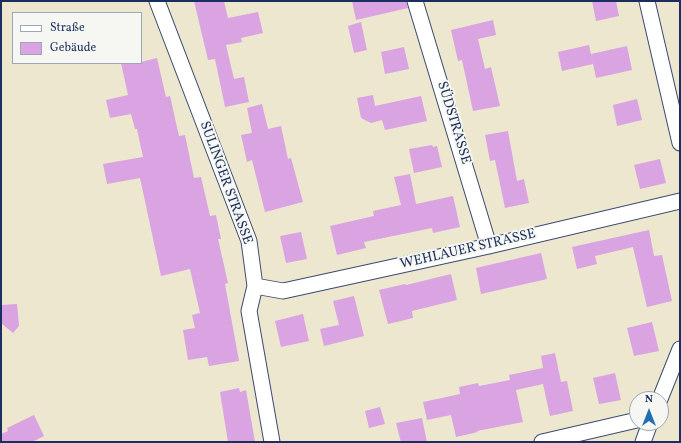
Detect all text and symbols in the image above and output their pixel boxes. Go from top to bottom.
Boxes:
legend [12,12,142,64]
text: Straße [50,20,85,36]
text: Gebäude [50,40,96,56]
street label: SÜDSTRASSE [432,80,474,166]
street label: SULINGER STRASSE [195,119,255,247]
street label: WEHLAUER STRASSE [399,226,537,274]
north arrow [629,391,669,431]
text: N [645,392,653,407]

